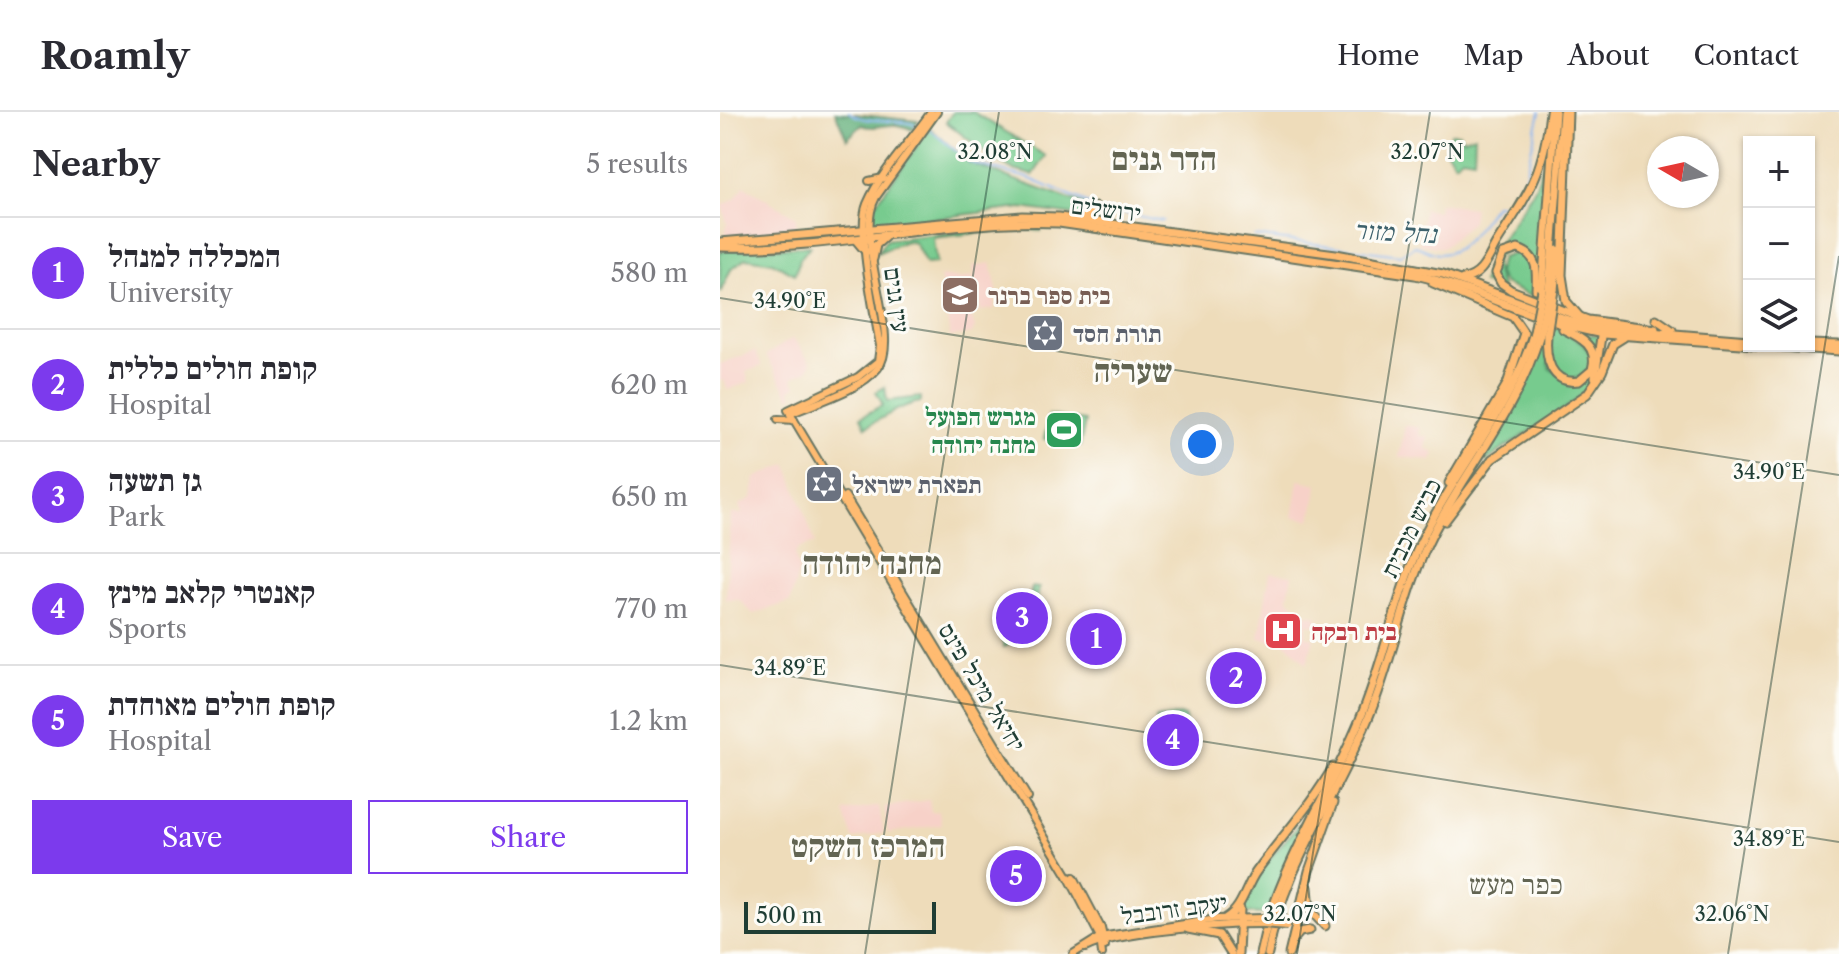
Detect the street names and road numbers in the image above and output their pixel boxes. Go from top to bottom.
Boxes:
street label: ירושלים [1070,190,1142,228]
street label: עין גנים [878,266,916,334]
street label: כביש מכבית [1375,474,1447,582]
street label: יחיאל מיכל פינס [932,618,1032,756]
street label: יעקב זרובבל [1119,887,1229,931]

